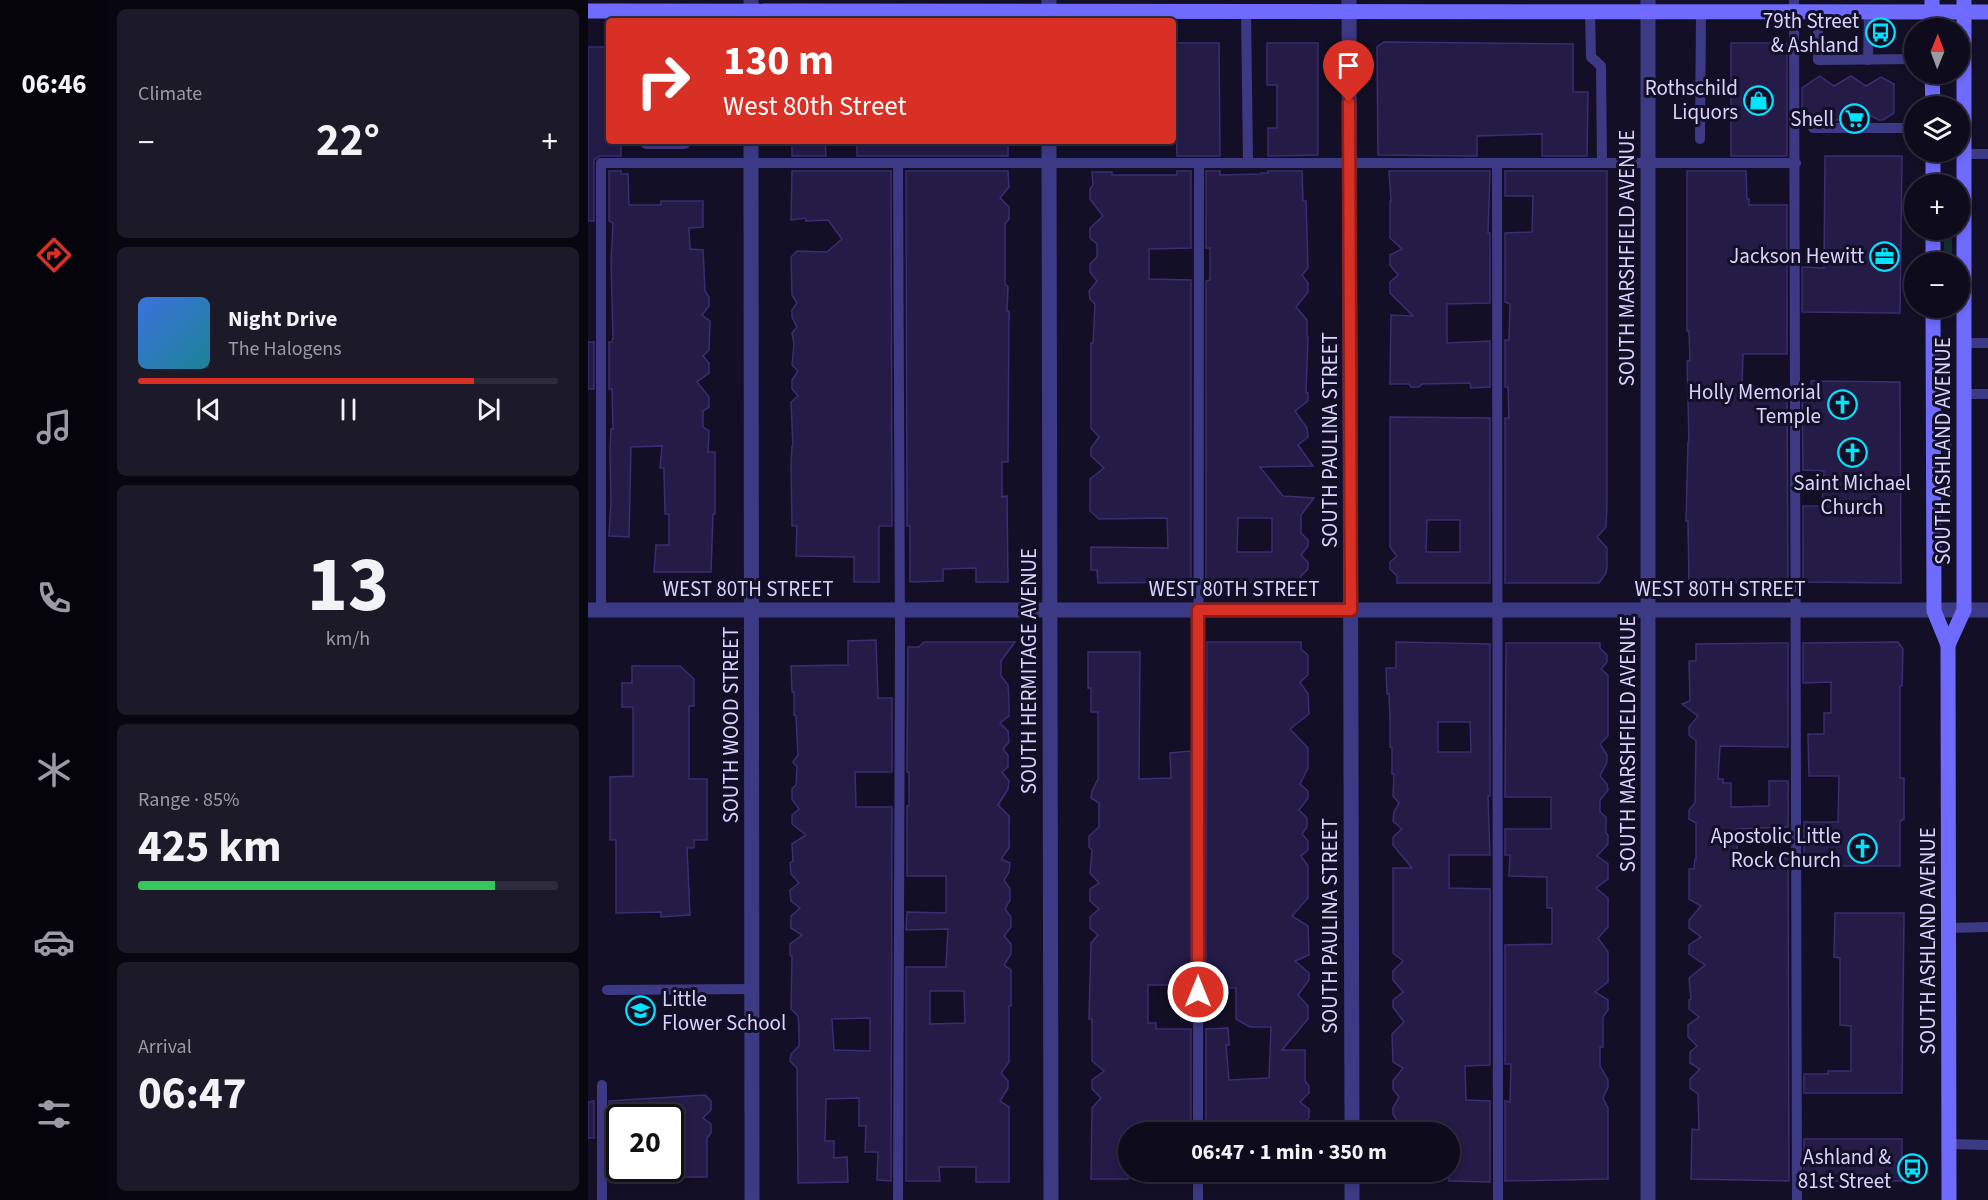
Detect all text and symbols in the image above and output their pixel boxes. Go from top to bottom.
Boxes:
place label: 79th Street & Ashland [1763,6,1859,60]
bus stop icon: 79th Street & Ashland [1864,17,1896,49]
north arrow [1904,18,1970,84]
map controls [1904,18,1970,318]
text: 130 m [723,31,834,91]
pin [1323,40,1374,102]
icon: right [624,42,702,120]
icon: arrive [1332,49,1365,82]
text: 06:46 [21,65,87,104]
place label: Rothschild Liquors [1645,73,1738,127]
text: Climate [138,80,202,108]
shop icon: Rothschild Liquors [1743,84,1775,116]
text: West 80th Street [723,87,907,126]
button: layers [1904,96,1970,162]
supermarket icon: Shell [1839,103,1871,135]
place label: Shell [1790,104,1834,134]
text: 22° [316,109,380,173]
text: − [138,119,154,166]
text: + [542,119,558,166]
street label: SOUTH MARSHFIELD AVENUE [1612,130,1642,386]
button: + [1904,174,1970,240]
icon: directions [33,234,75,276]
office icon: Jackson Hewitt [1869,240,1901,272]
place label: Jackson Hewitt [1729,241,1864,271]
button: − [1904,252,1970,318]
text: Night Drive [228,303,337,335]
street label: SOUTH PAULINA STREET [1315,332,1345,548]
text: The Halogens [228,335,342,363]
street label: SOUTH ASHLAND AVENUE [1928,337,1958,565]
place label: Holly Memorial Temple [1688,377,1821,431]
church icon: Holly Memorial Temple [1826,388,1858,420]
icon: previous [192,393,225,426]
icon: pause [332,393,365,426]
icon: next [472,393,505,426]
icon: music [33,406,75,448]
church icon: Saint Michael Church [1836,436,1868,468]
place label: Saint Michael Church [1793,468,1911,522]
text: 13 [307,530,389,641]
street label: SOUTH HERMITAGE AVENUE [1014,548,1044,794]
street label: WEST 80TH STREET [662,574,834,604]
street label: WEST 80TH STREET [1148,574,1320,604]
street label: WEST 80TH STREET [1634,574,1806,604]
icon: phone [33,577,75,619]
street label: SOUTH MARSHFIELD AVENUE [1613,616,1643,872]
text: km/h [326,625,370,653]
street label: SOUTH WOOD STREET [716,627,746,823]
icon: climate [33,749,75,791]
text: Range · 85% [138,786,239,814]
text: 425 km [138,815,282,879]
street label: SOUTH PAULINA STREET [1315,818,1345,1034]
place label: Apostolic Little Rock Church [1711,821,1841,875]
street label: SOUTH ASHLAND AVENUE [1913,827,1943,1055]
church icon: Apostolic Little Rock Church [1846,832,1878,864]
icon: car [33,921,75,963]
position arrow [1166,960,1230,1024]
place label: Little Flower School [662,984,786,1038]
school or university icon: Little Flower School [625,995,657,1027]
text: Arrival [138,1033,192,1061]
text: 06:47 [138,1062,247,1126]
icon: filters [33,1093,75,1135]
speed limit sign: 20 [606,1104,684,1182]
text: 06:47 · 1 min · 350 m [1191,1136,1387,1168]
place label: Ashland & 81st Street [1798,1142,1891,1196]
bus stop icon: Ashland & 81st Street [1896,1153,1928,1185]

